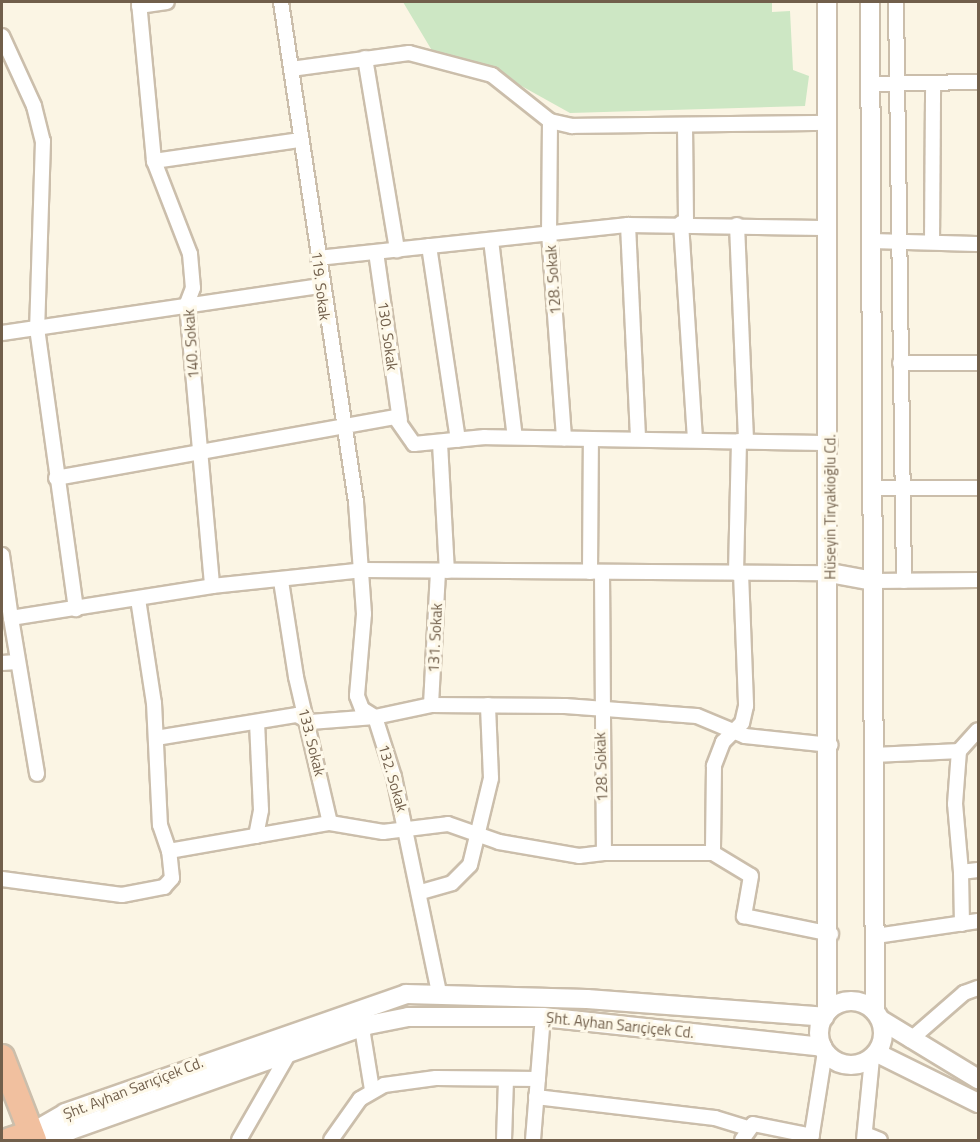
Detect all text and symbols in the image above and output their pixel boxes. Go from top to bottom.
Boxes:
street label: 128. Sokak [542,245,564,315]
street label: 119. Sokak [308,250,334,322]
street label: 130. Sokak [374,300,402,372]
street label: 140. Sokak [180,309,202,379]
street label: Hüseyin Tiryakioğlu Cd. [821,434,839,580]
street label: 131. Sokak [424,603,446,673]
street label: 133. Sokak [295,706,329,778]
street label: 128. Sokak [591,732,611,802]
street label: 132. Sokak [375,742,411,814]
street label: Şht. Ayhan Sarıçiçek Cd. [545,1008,695,1042]
street label: Şht. Ayhan Sarıçiçek Cd. [60,1053,206,1123]

